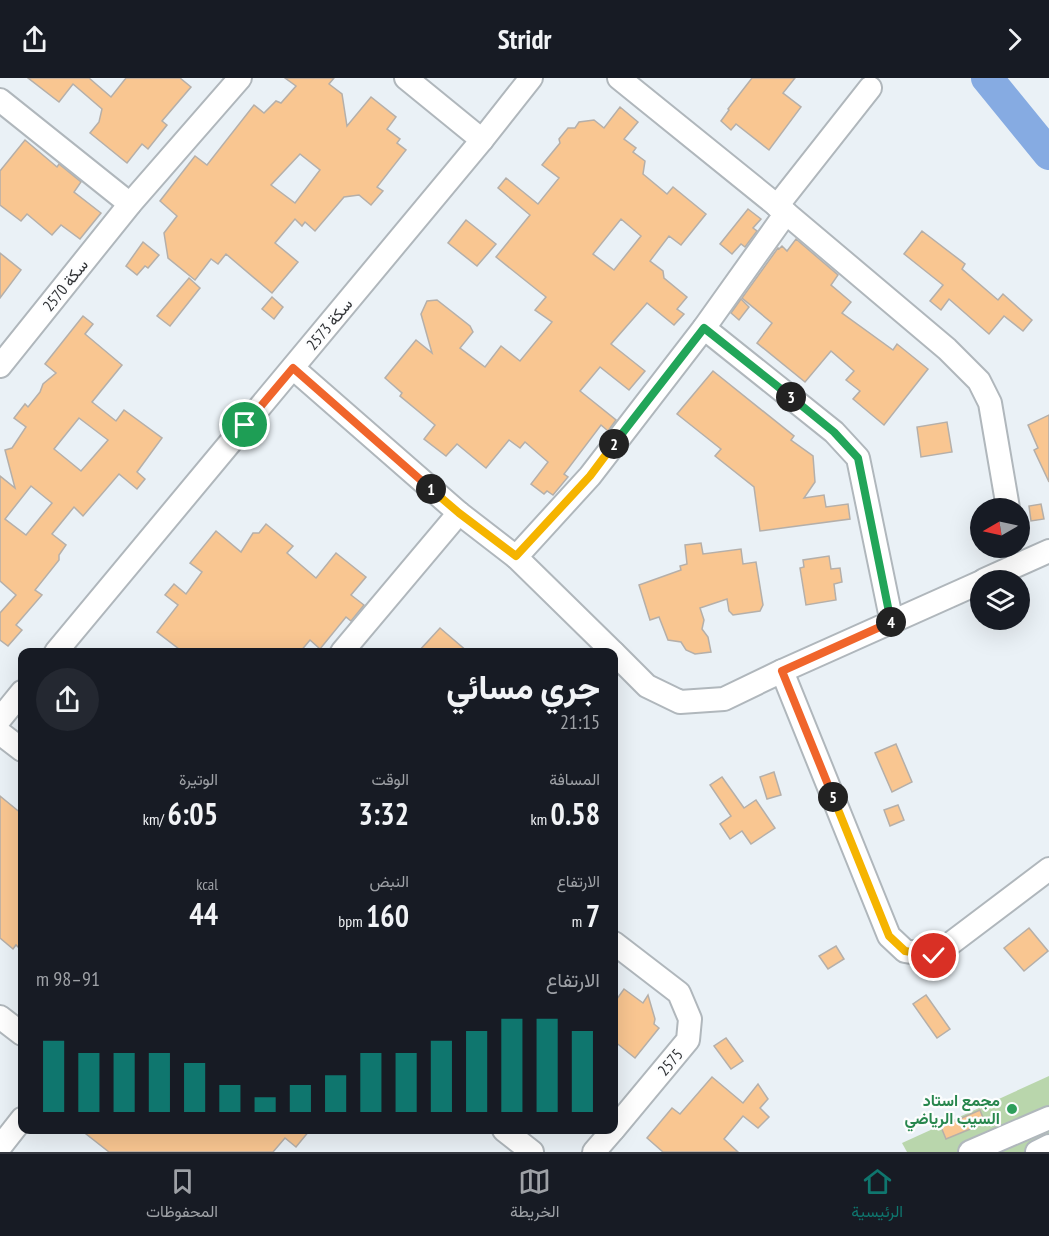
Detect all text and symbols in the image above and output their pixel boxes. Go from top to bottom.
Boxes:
text: Stridr [498,22,551,56]
icon: share [18,23,51,56]
icon: forward [998,23,1031,56]
street label: سكة 2570 [38,255,92,315]
street label: سكة 2573 [302,294,356,354]
pin: 3 [776,382,806,412]
text: 3 [787,387,795,407]
pin [219,399,270,450]
icon: arrive [228,408,261,441]
pin: 2 [599,429,629,459]
text: 2 [610,434,618,454]
pin: 1 [416,474,446,504]
text: 1 [427,479,435,499]
north arrow [970,498,1030,558]
map controls [970,498,1030,630]
button: layers [970,570,1030,630]
pin: 4 [876,607,906,637]
text: 4 [887,612,895,632]
text: جري مسائي [446,665,600,708]
button: share [36,668,99,731]
text: 21:15 [560,709,600,735]
text: الوتيرة [179,769,218,789]
text: الوقت [371,769,409,789]
text: المسافة [549,769,600,789]
pin: 5 [818,782,848,812]
text: 5 [829,787,837,807]
text: 6:05 [167,794,218,833]
text: 3:32 [358,794,409,833]
text: 0.58 [551,794,600,833]
text: /km [143,809,167,829]
text: km [531,809,551,829]
text: النبض [369,871,409,891]
text: الارتفاع [557,871,600,891]
text: kcal [196,874,218,894]
text: 44 [189,894,218,933]
text: 160 [366,896,409,935]
text: 7 [586,896,600,935]
text: bpm [338,911,366,931]
text: m [572,911,586,931]
pin [908,930,959,981]
icon: check [917,939,950,972]
text: 91–98 m [36,966,100,992]
text: الارتفاع [546,967,600,993]
street label: 2575 [653,1045,687,1079]
place label: مجمع استاد السيب الرياضي [904,1090,1000,1132]
marker: مجمع استاد السيب الرياضي [1005,1102,1019,1116]
tab: المحفوظات [146,1165,218,1226]
tab: الخريطة [510,1165,559,1226]
tab: الرئيسية [851,1165,903,1226]

